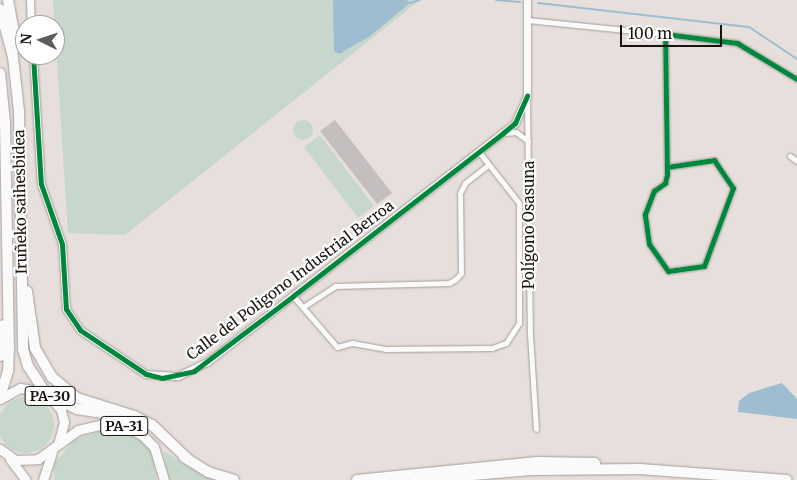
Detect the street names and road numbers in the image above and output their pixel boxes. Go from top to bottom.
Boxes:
street label: Iruñeko saihesbidea [10,129,30,275]
street label: Polígono Osasuna [520,161,538,289]
street label: Calle del Poligono Industrial Berroa [183,196,397,364]
road number: PA-30 [24,384,76,408]
road number: PA-31 [99,414,149,438]

